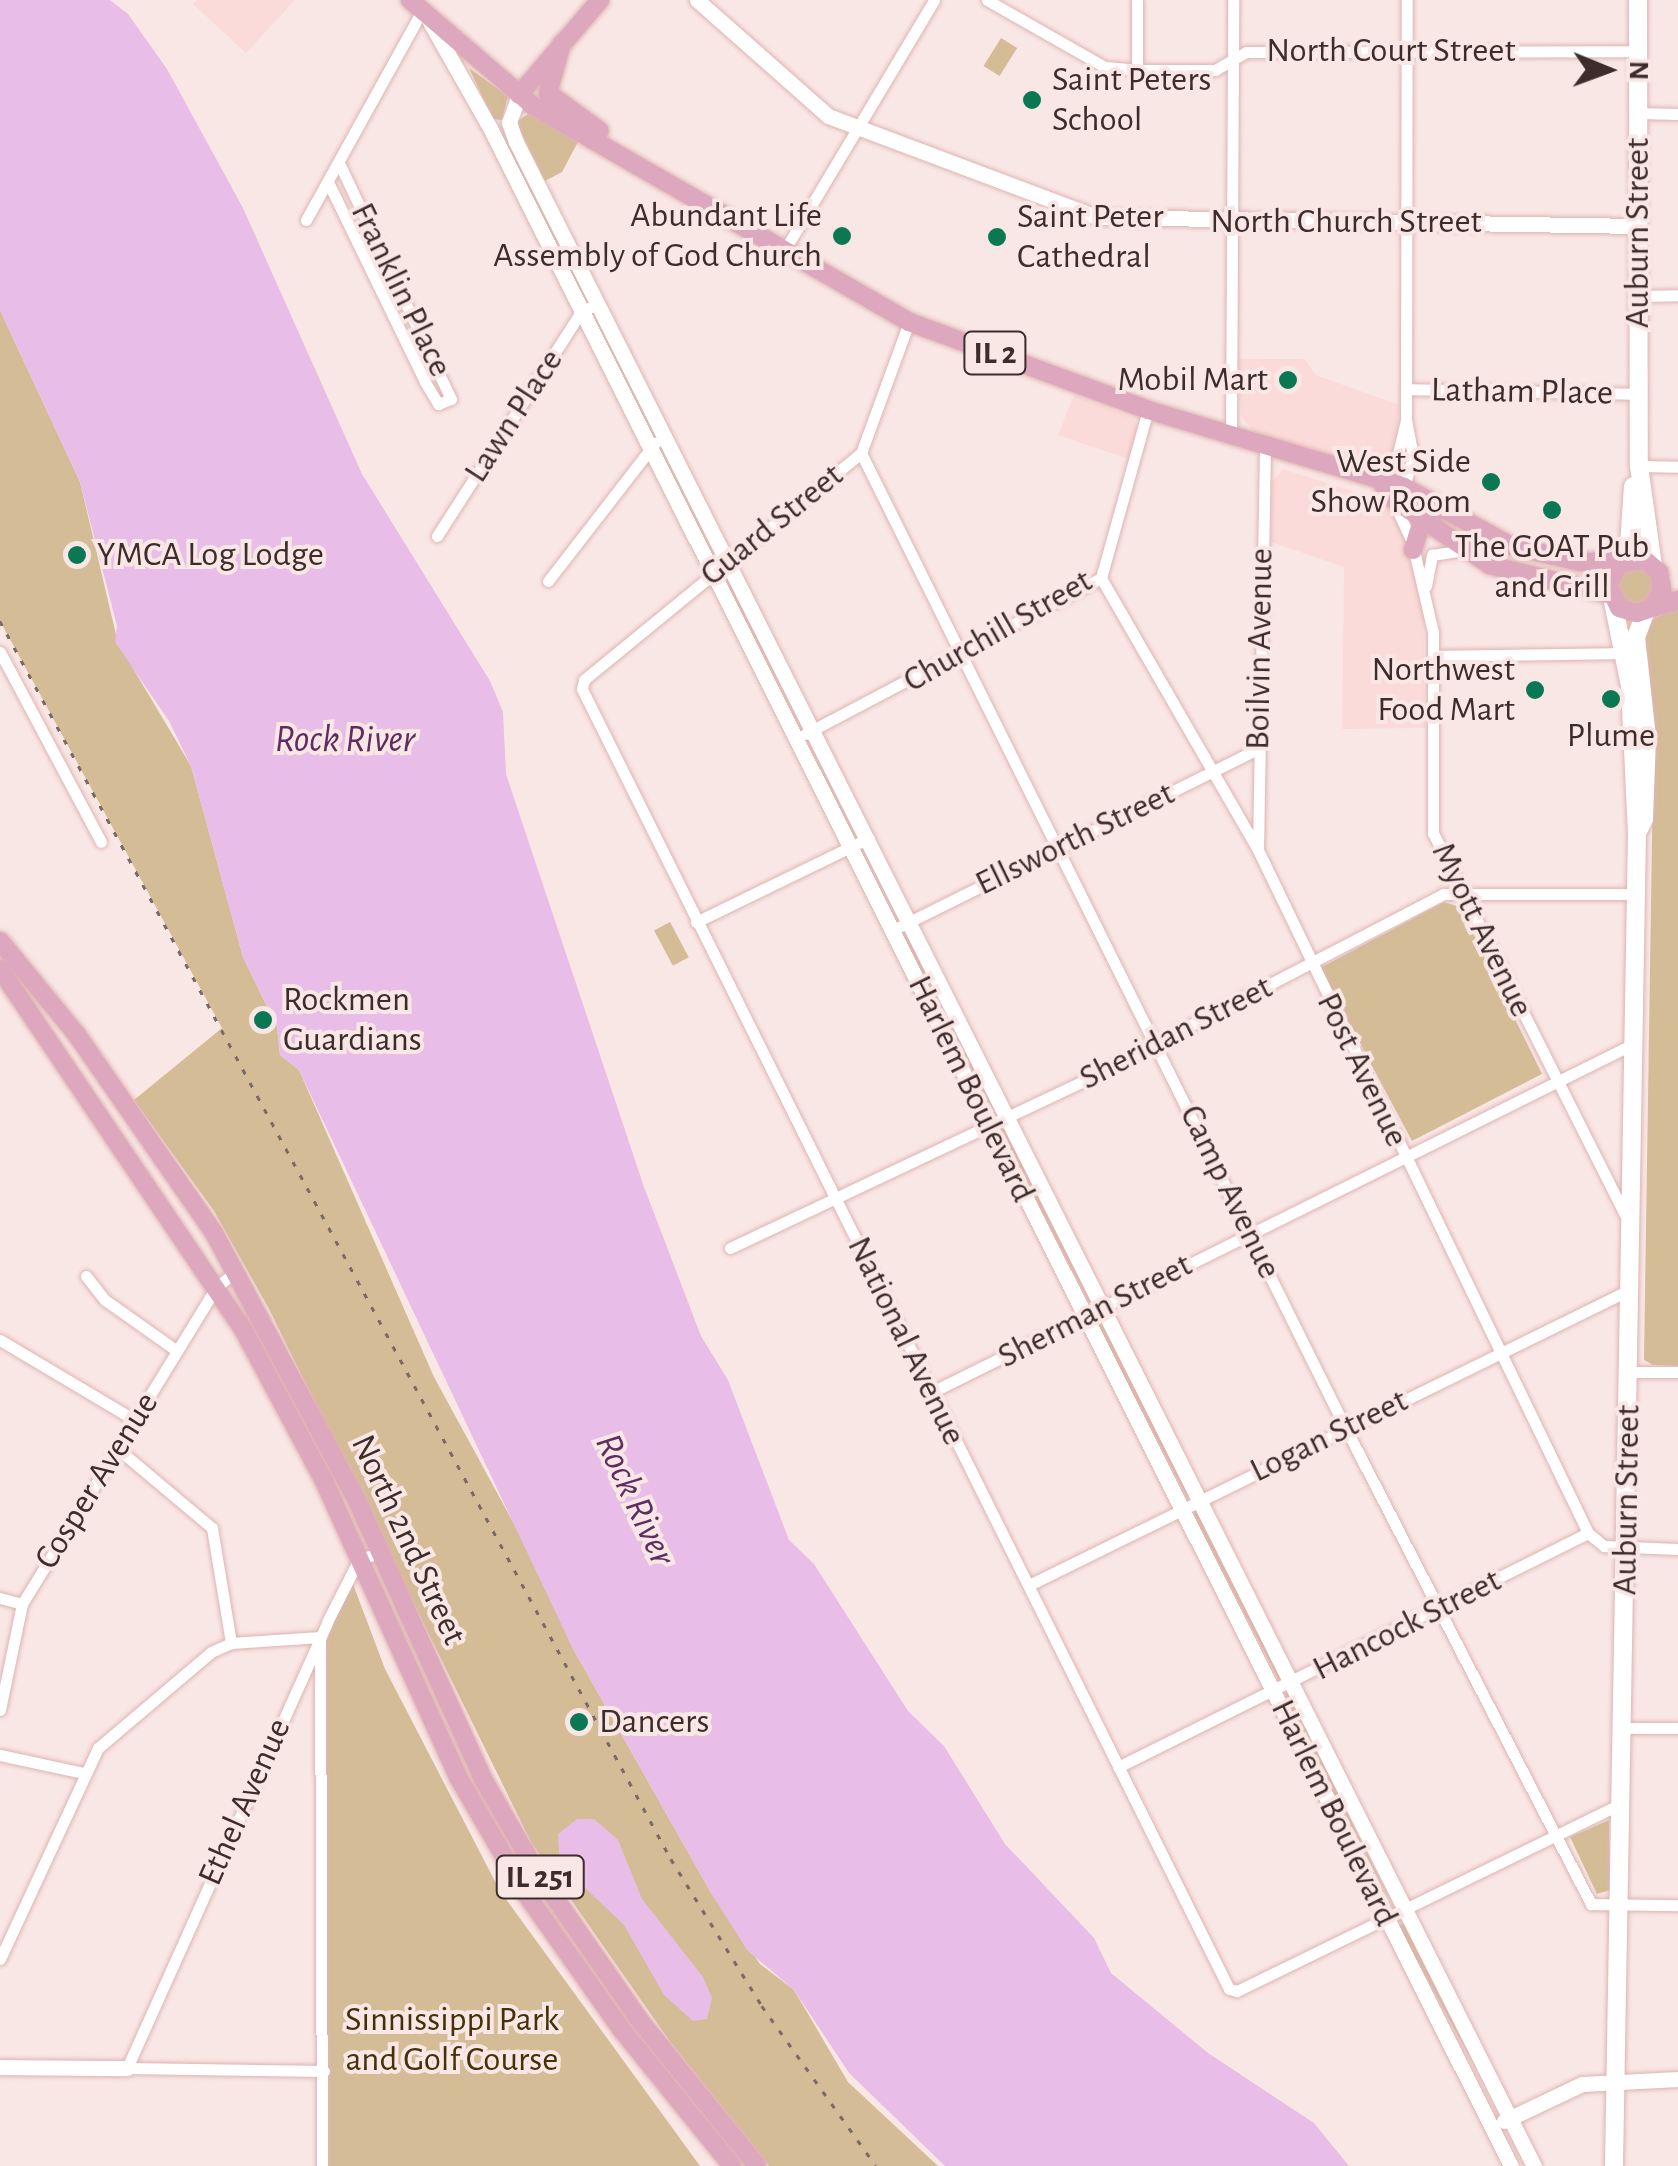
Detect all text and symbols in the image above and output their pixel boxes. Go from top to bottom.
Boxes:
north arrow [1558,20,1658,120]
street label: North Court Street [1266,30,1516,72]
place label: Saint Peters School [1052,59,1211,141]
text: N [1624,61,1652,81]
marker: Saint Peters School [1021,89,1043,111]
street label: Auburn Street [1617,138,1659,328]
place label: Abundant Life Assembly of God Church [493,195,822,277]
street label: Franklin Place [341,196,461,384]
place label: Saint Peter Cathedral [1017,196,1163,278]
street label: North Church Street [1210,201,1482,243]
marker: Abundant Life Assembly of God Church [831,225,853,247]
marker: Saint Peter Cathedral [986,226,1008,248]
road number: IL 2 [962,326,1028,380]
street label: Lawn Place [455,342,573,490]
place label: Mobil Mart [1117,359,1268,401]
marker: Mobil Mart [1277,369,1299,391]
street label: Latham Place [1431,369,1613,415]
place label: West Side Show Room [1310,441,1471,523]
street label: Guard Street [692,455,852,595]
marker: West Side Show Room [1480,471,1502,493]
marker: The GOAT Pub and Grill [1541,499,1563,521]
place label: The GOAT Pub and Grill [1455,526,1649,608]
place label: YMCA Log Lodge [97,534,324,576]
marker: YMCA Log Lodge [66,544,88,566]
street label: Boilvin Avenue [1237,548,1283,750]
street label: Churchill Street [896,560,1100,702]
place label: Northwest Food Mart [1372,649,1515,731]
marker: Northwest Food Mart [1524,679,1546,701]
marker: Plume [1600,688,1622,710]
place label: Plume [1567,715,1655,757]
water label: Rock River [275,718,415,764]
street label: Ellsworth Street [969,773,1181,905]
street label: Myott Avenue [1422,836,1542,1024]
street label: Sheridan Street [1073,967,1279,1099]
street label: Harlem Boulevard [898,969,1044,1209]
place label: Rockmen Guardians [283,979,422,1061]
street label: Post Avenue [1307,986,1417,1154]
marker: Rockmen Guardians [252,1009,274,1031]
street label: Camp Avenue [1170,1098,1290,1286]
street label: National Avenue [837,1230,975,1452]
street label: Sherman Street [991,1244,1199,1378]
street label: Logan Street [1243,1380,1415,1492]
street label: Cosper Avenue [26,1385,168,1577]
street label: Auburn Street [1604,1404,1650,1596]
water label: Rock River [584,1427,684,1573]
street label: North 2nd Street [341,1428,475,1652]
street label: Hancock Street [1306,1560,1508,1690]
street label: Harlem Boulevard [1261,1693,1407,1933]
place label: Dancers [599,1701,709,1743]
marker: Dancers [568,1711,590,1733]
street label: Ethel Avenue [190,1712,300,1892]
road number: IL 251 [495,1850,585,1904]
park label: Sinnissippi Park and Golf Course [345,1999,559,2081]

